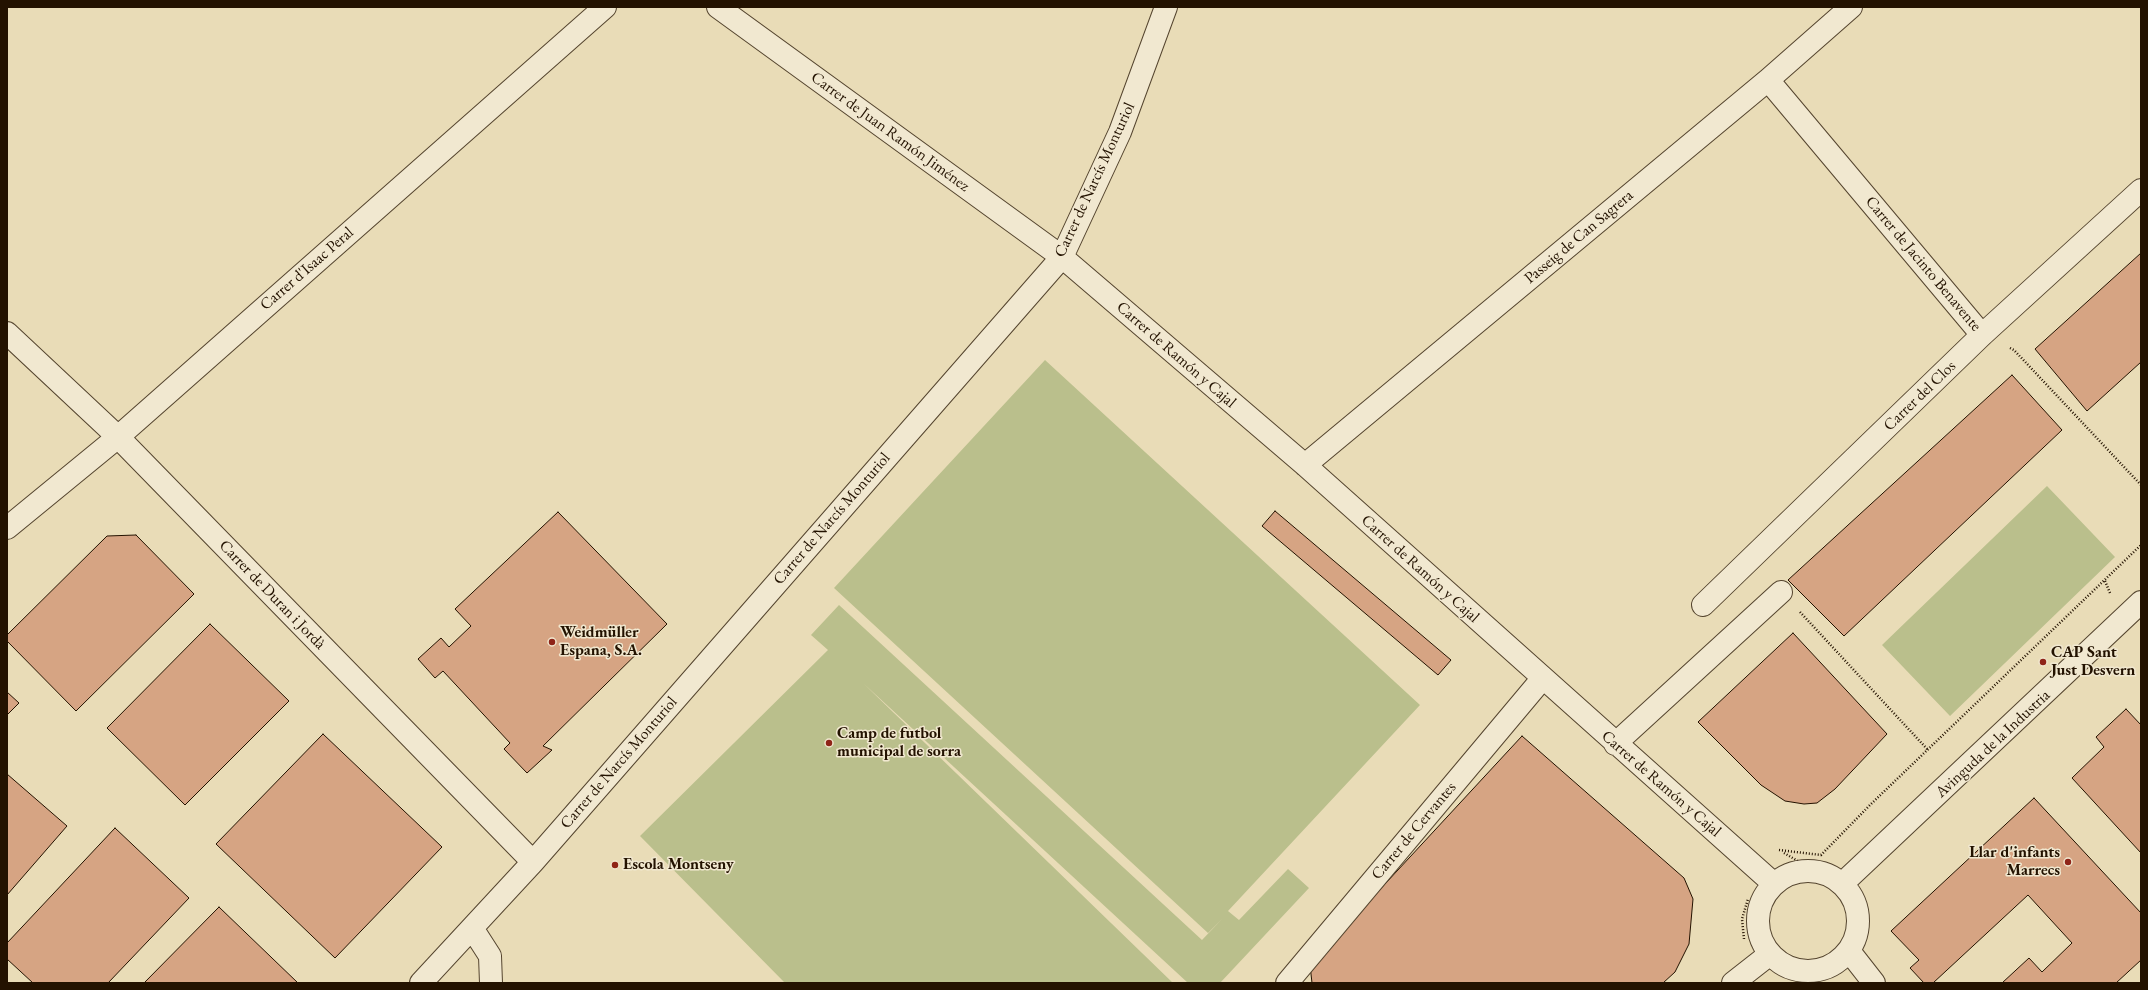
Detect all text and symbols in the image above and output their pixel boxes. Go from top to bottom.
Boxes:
street label: Carrer de Juan Ramón Jiménez [807,68,973,196]
street label: Carrer de Narcís Monturiol [1051,100,1139,260]
street label: Passeig de Can Sagrera [1521,186,1637,288]
street label: Carrer de Jacinto Benavente [1861,193,1985,335]
street label: Carrer d'Isaac Peral [256,223,358,315]
street label: Carrer de Ramón y Cajal [1112,298,1240,412]
street label: Carrer del Clos [1880,357,1960,435]
street label: Carrer de Narcís Monturiol [769,449,895,589]
street label: Carrer de Ramón y Cajal [1357,511,1483,627]
street label: Carrer de Duran i Jordà [215,536,329,654]
place label: Weidmüller Espana, S.A. [560,623,642,661]
marker: Weidmüller Espana, S.A. [547,637,557,647]
place label: CAP Sant Just Desvern [2051,643,2135,681]
marker: CAP Sant Just Desvern [2038,657,2048,667]
street label: Avinguda de la Industria [1932,686,2054,802]
street label: Carrer de Narcís Monturiol [556,693,682,833]
place label: Camp de futbol municipal de sorra [837,724,961,762]
street label: Carrer de Ramón y Cajal [1597,727,1725,841]
marker: Camp de futbol municipal de sorra [824,738,834,748]
street label: Carrer de Cervantes [1368,778,1460,884]
place label: Llar d'infants Marrecs [1969,843,2060,881]
place label: Escola Montseny [623,855,734,875]
marker: Llar d'infants Marrecs [2063,857,2073,867]
marker: Escola Montseny [610,860,620,870]

